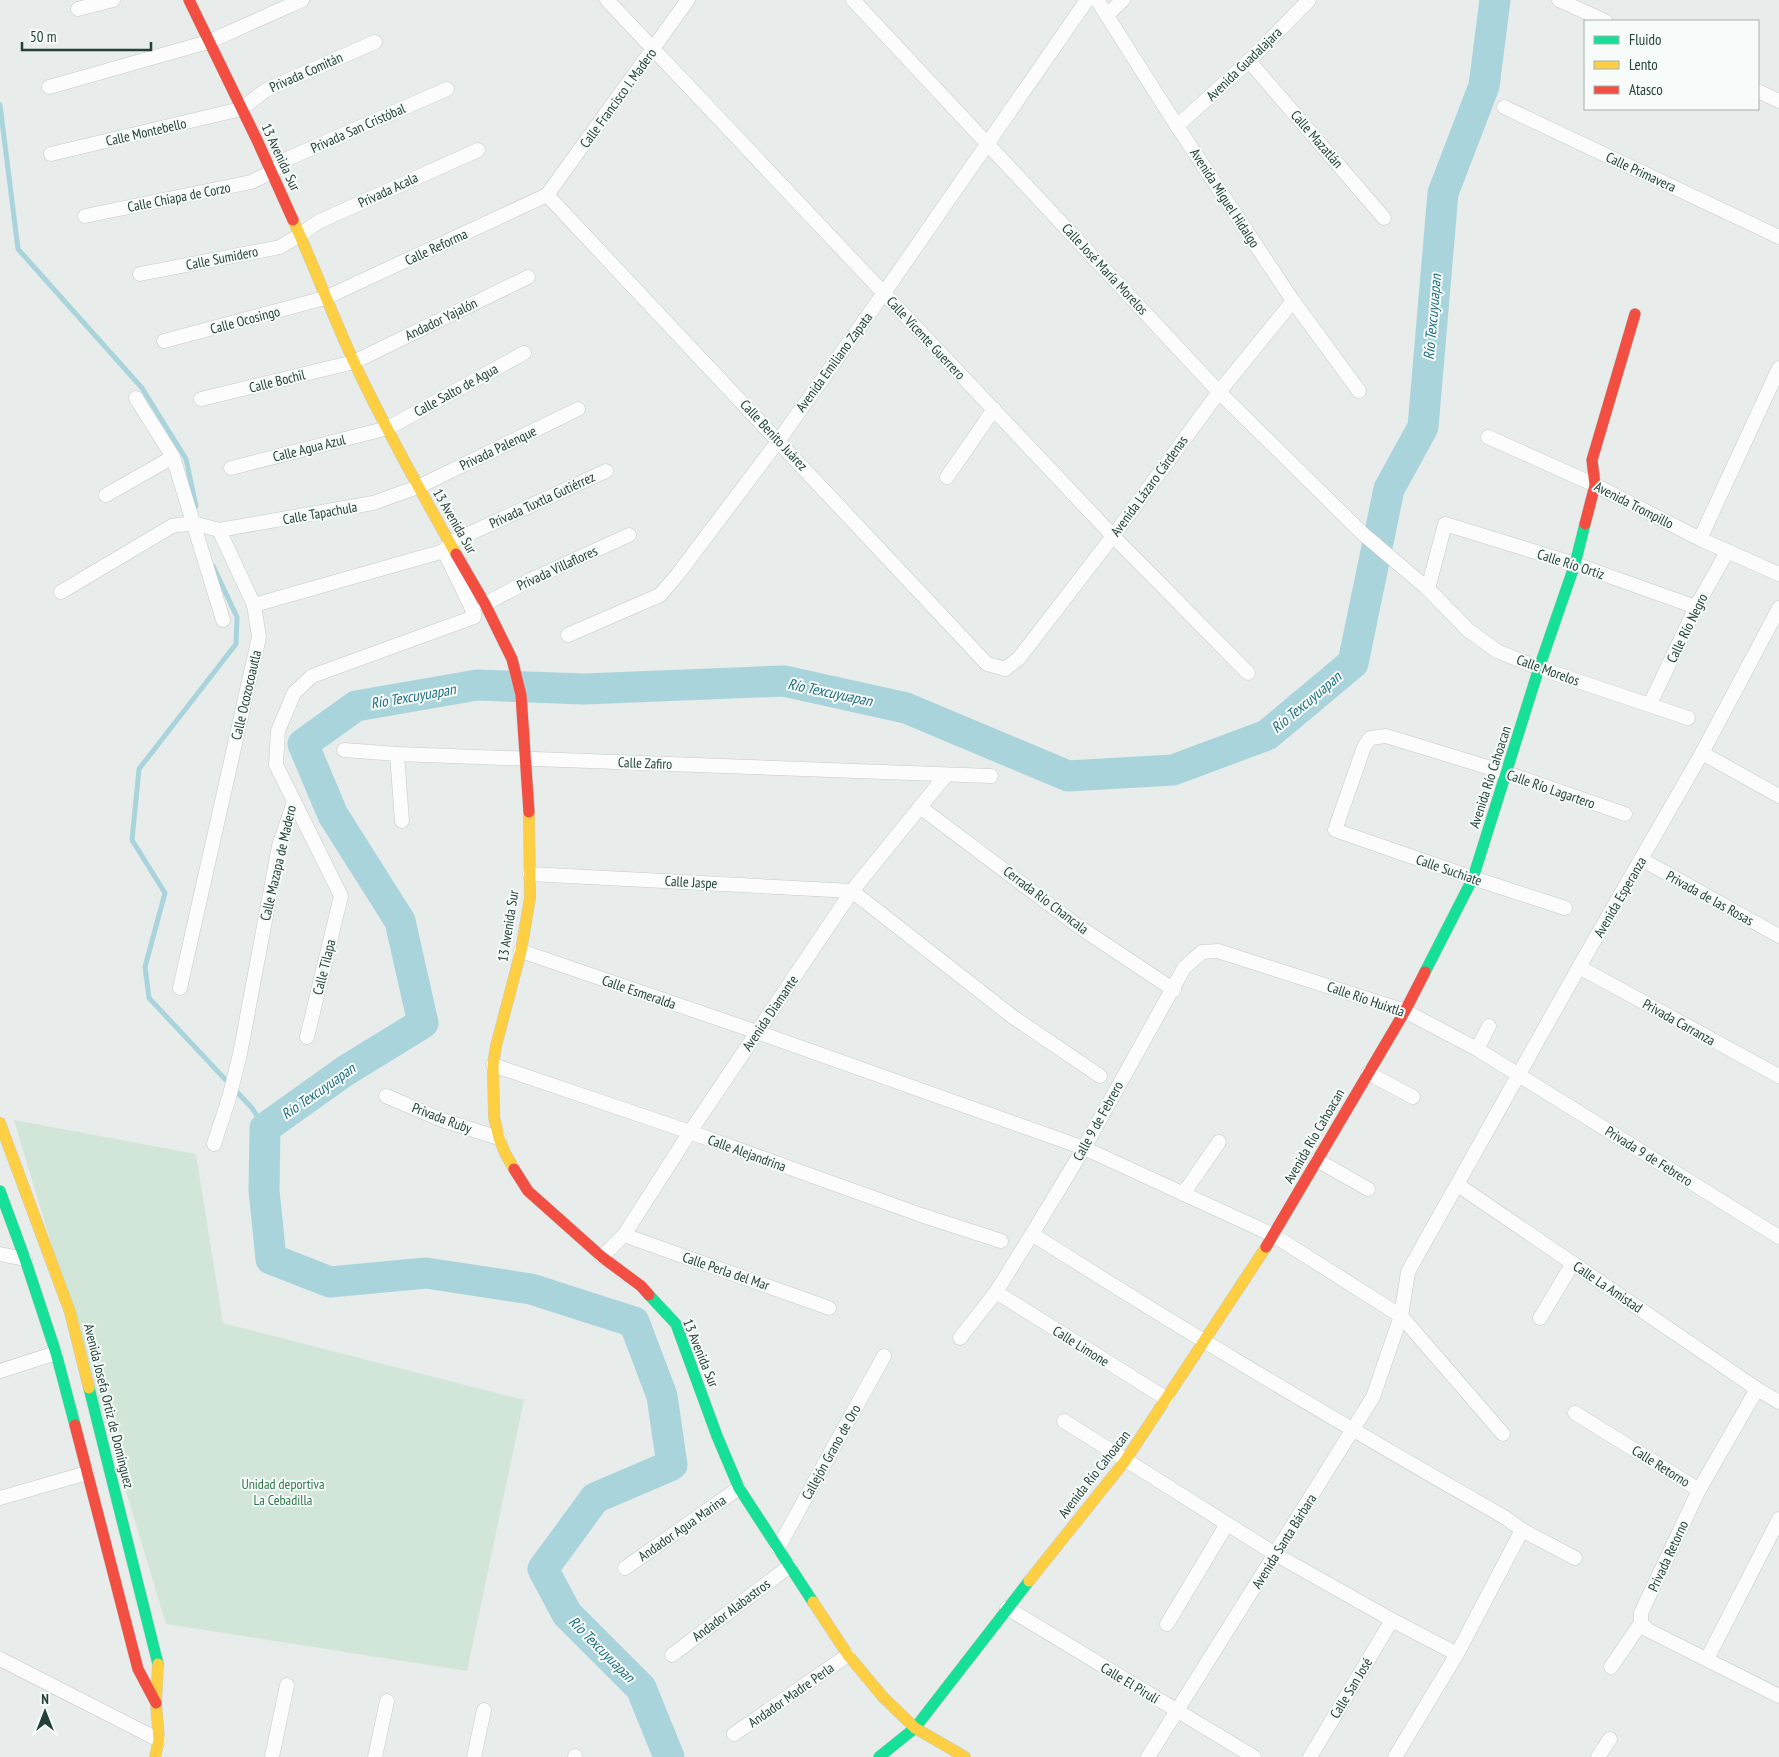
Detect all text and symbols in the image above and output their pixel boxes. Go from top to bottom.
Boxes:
scale bar [22,20,151,52]
legend [1584,20,1759,110]
street label: Avenida Guadalajara [1202,23,1286,105]
text: 50 m [30,27,56,46]
text: Fluido [1629,30,1661,49]
street label: Calle Francisco I. Madero [576,45,660,151]
street label: Privada Comitán [267,48,345,96]
text: Lento [1629,55,1658,74]
text: Atasco [1629,80,1663,99]
street label: Privada San Cristóbal [308,99,409,157]
street label: Calle Mazatlán [1287,106,1347,172]
street label: Calle Montebello [104,114,188,150]
street label: 13 Avenida Sur [258,120,305,194]
street label: Avenida Miguel Hidalgo [1186,145,1264,251]
street label: Calle Primavera [1603,148,1679,196]
street label: Privada Acala [355,168,421,212]
street label: Calle Chiapa de Corzo [126,178,232,216]
street label: Calle José María Morelos [1058,219,1152,319]
street label: Calle Reforma [402,225,470,269]
street label: Calle Sumidero [184,242,260,274]
water label: Río Texcuyuapan [1419,272,1445,361]
street label: Calle Vicente Guerrero [883,293,969,383]
street label: Andador Yajalón [402,294,480,344]
street label: Calle Ocosingo [208,302,282,338]
street label: Avenida Emiliano Zapata [792,309,876,415]
street label: Calle Salto de Agua [411,360,501,420]
street label: Calle Bochil [247,365,308,397]
street label: Calle Benito Juárez [736,396,812,474]
street label: Privada Palenque [457,422,539,474]
street label: Calle Agua Azul [271,430,348,466]
street label: Avenida Lázaro Cárdenas [1106,432,1192,540]
street label: Privada Tuxtla Gutiérrez [486,468,598,532]
street label: Avenida Trompillo [1591,477,1677,533]
street label: 13 Avenida Sur [429,485,481,557]
street label: Calle Tapachula [281,498,359,528]
street label: Privada Villaflores [514,541,600,594]
street label: Calle Río Ortiz [1535,545,1607,583]
street label: Calle Río Negro [1662,590,1712,666]
street label: Calle Ocozocoautla [227,648,265,742]
street label: Calle Morelos [1514,650,1582,690]
water label: Río Texcuyuapan [1267,666,1346,737]
water label: Río Texcuyuapan [786,674,875,711]
water label: Río Texcuyuapan [369,679,458,713]
street label: Avenida Río Cahoacan [1465,724,1515,830]
street label: Calle Zafiro [617,753,673,773]
street label: Calle Río Lagartero [1504,765,1598,813]
street label: Calle Mazapa de Madero [256,803,300,923]
street label: Calle Suchiate [1414,850,1485,890]
street label: Avenida Esperanza [1590,854,1650,940]
street label: Cerrada Río Chancala [1000,862,1092,938]
street label: Privada de las Rosas [1663,867,1757,930]
street label: Calle Jaspe [664,872,718,892]
street label: 13 Avenida Sur [493,889,523,963]
street label: Calle Tilapa [308,937,340,997]
street label: Calle Esmeralda [600,971,678,1013]
street label: Avenida Diamante [738,971,802,1054]
street label: Calle Río Huixtla [1325,977,1407,1021]
street label: Privada Carranza [1639,995,1719,1049]
water label: Río Texcuyuapan [277,1058,360,1123]
street label: Calle 9 de Febrero [1069,1078,1127,1164]
street label: Avenida Río Cahoacan [1280,1085,1348,1187]
street label: Privada Ruby [410,1098,475,1138]
street label: Privada 9 de Febrero [1602,1122,1696,1190]
street label: Calle Alejandrina [705,1131,789,1175]
street label: Calle Perla del Mar [680,1248,772,1294]
street label: Calle La Amistad [1570,1257,1646,1317]
street label: 13 Avenida Sur [679,1316,723,1390]
street label: Avenida Josefa Ortiz de Domínguez [80,1322,138,1490]
street label: Calle Limone [1049,1322,1113,1370]
street label: Callejón Grano de Oro [797,1401,865,1503]
street label: Avenida Río Cahoacan [1054,1427,1134,1521]
street label: Calle Retorno [1629,1441,1693,1491]
park label: Unidad deportiva La Cebadilla [241,1475,325,1509]
street label: Avenida Santa Bárbara [1248,1490,1320,1592]
street label: Andador Agua Marina [635,1491,729,1565]
street label: Privada Retorno [1644,1518,1692,1594]
street label: Andador Alabastros [688,1575,774,1645]
water label: Río Texcuyuapan [565,1612,640,1687]
street label: Calle San José [1326,1654,1376,1722]
street label: Andador Madre Perla [745,1659,837,1731]
street label: Calle El Pirulí [1098,1659,1162,1707]
north arrow [20,1687,70,1737]
text: N [41,1690,49,1708]

